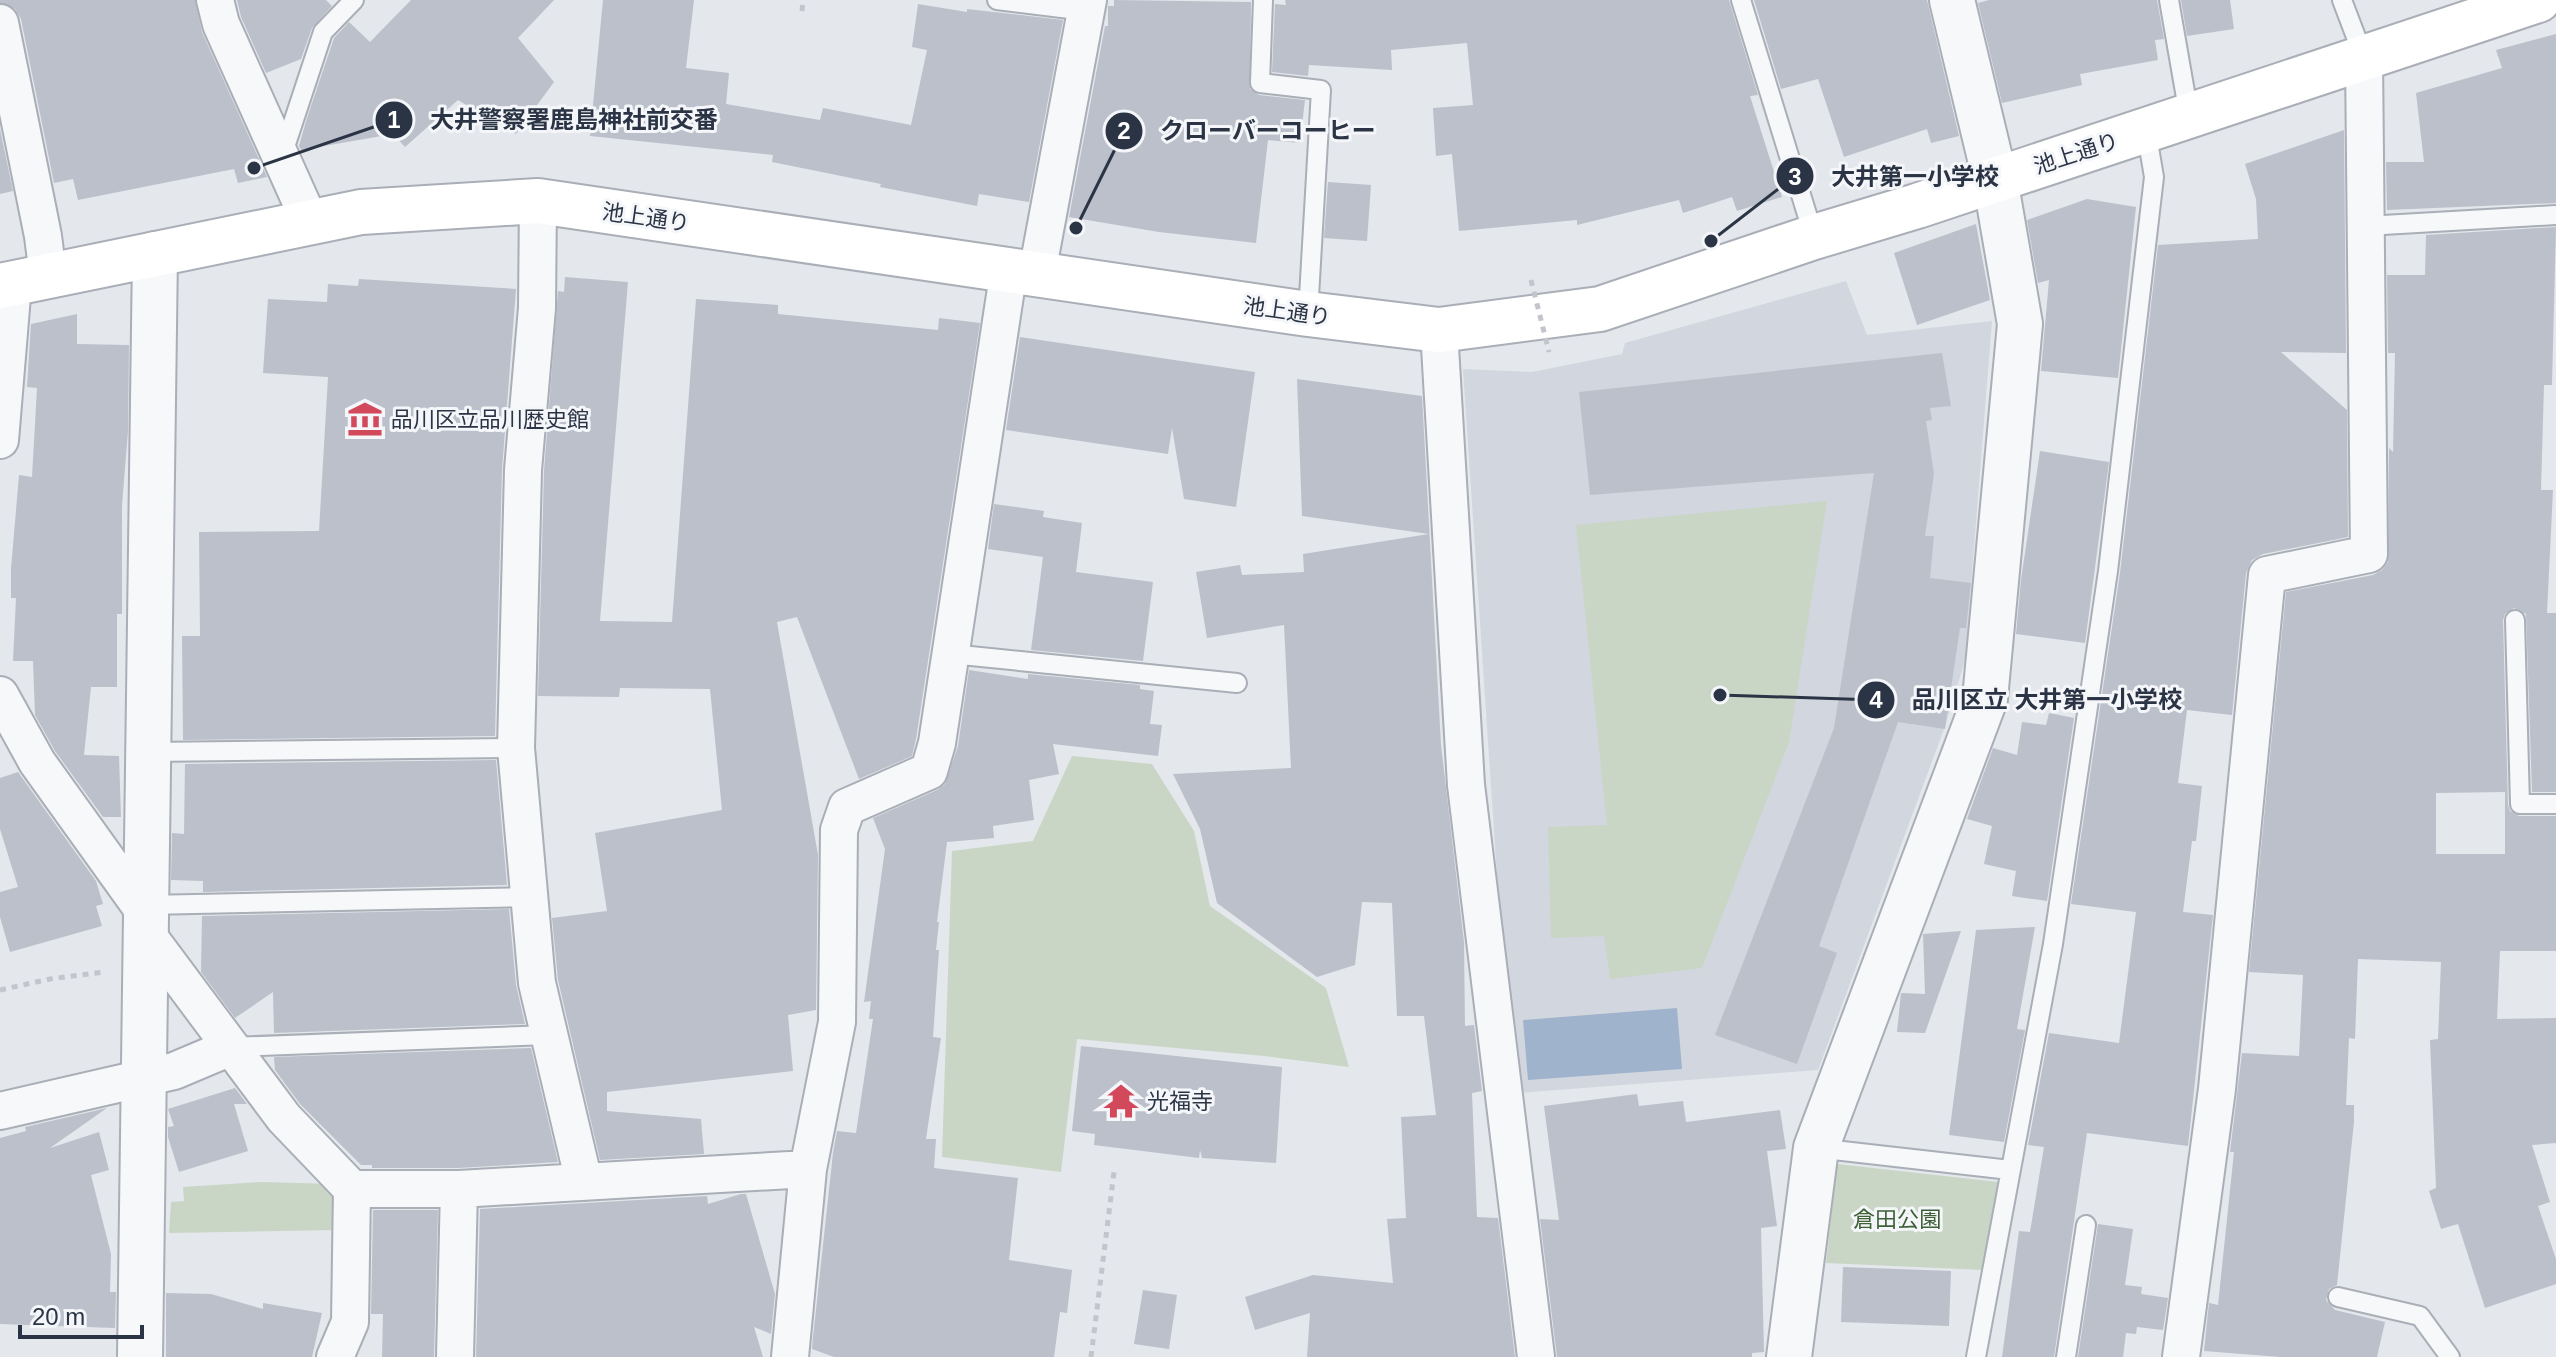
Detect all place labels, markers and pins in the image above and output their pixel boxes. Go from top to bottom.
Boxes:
callout: 大井警察署鹿島神社前交番 [374,96,734,144]
callout: クローバーコーヒー [1104,107,1392,155]
callout: 大井第一小学校 [1775,152,2015,200]
museum icon: 品川区立品川歴史館 [346,400,384,438]
place label: 品川区立品川歴史館 [391,407,589,432]
callout: 品川区立 大井第一小学校 [1856,676,2199,724]
temple icon: 光福寺 [1102,1082,1140,1120]
place label: 光福寺 [1147,1089,1213,1114]

